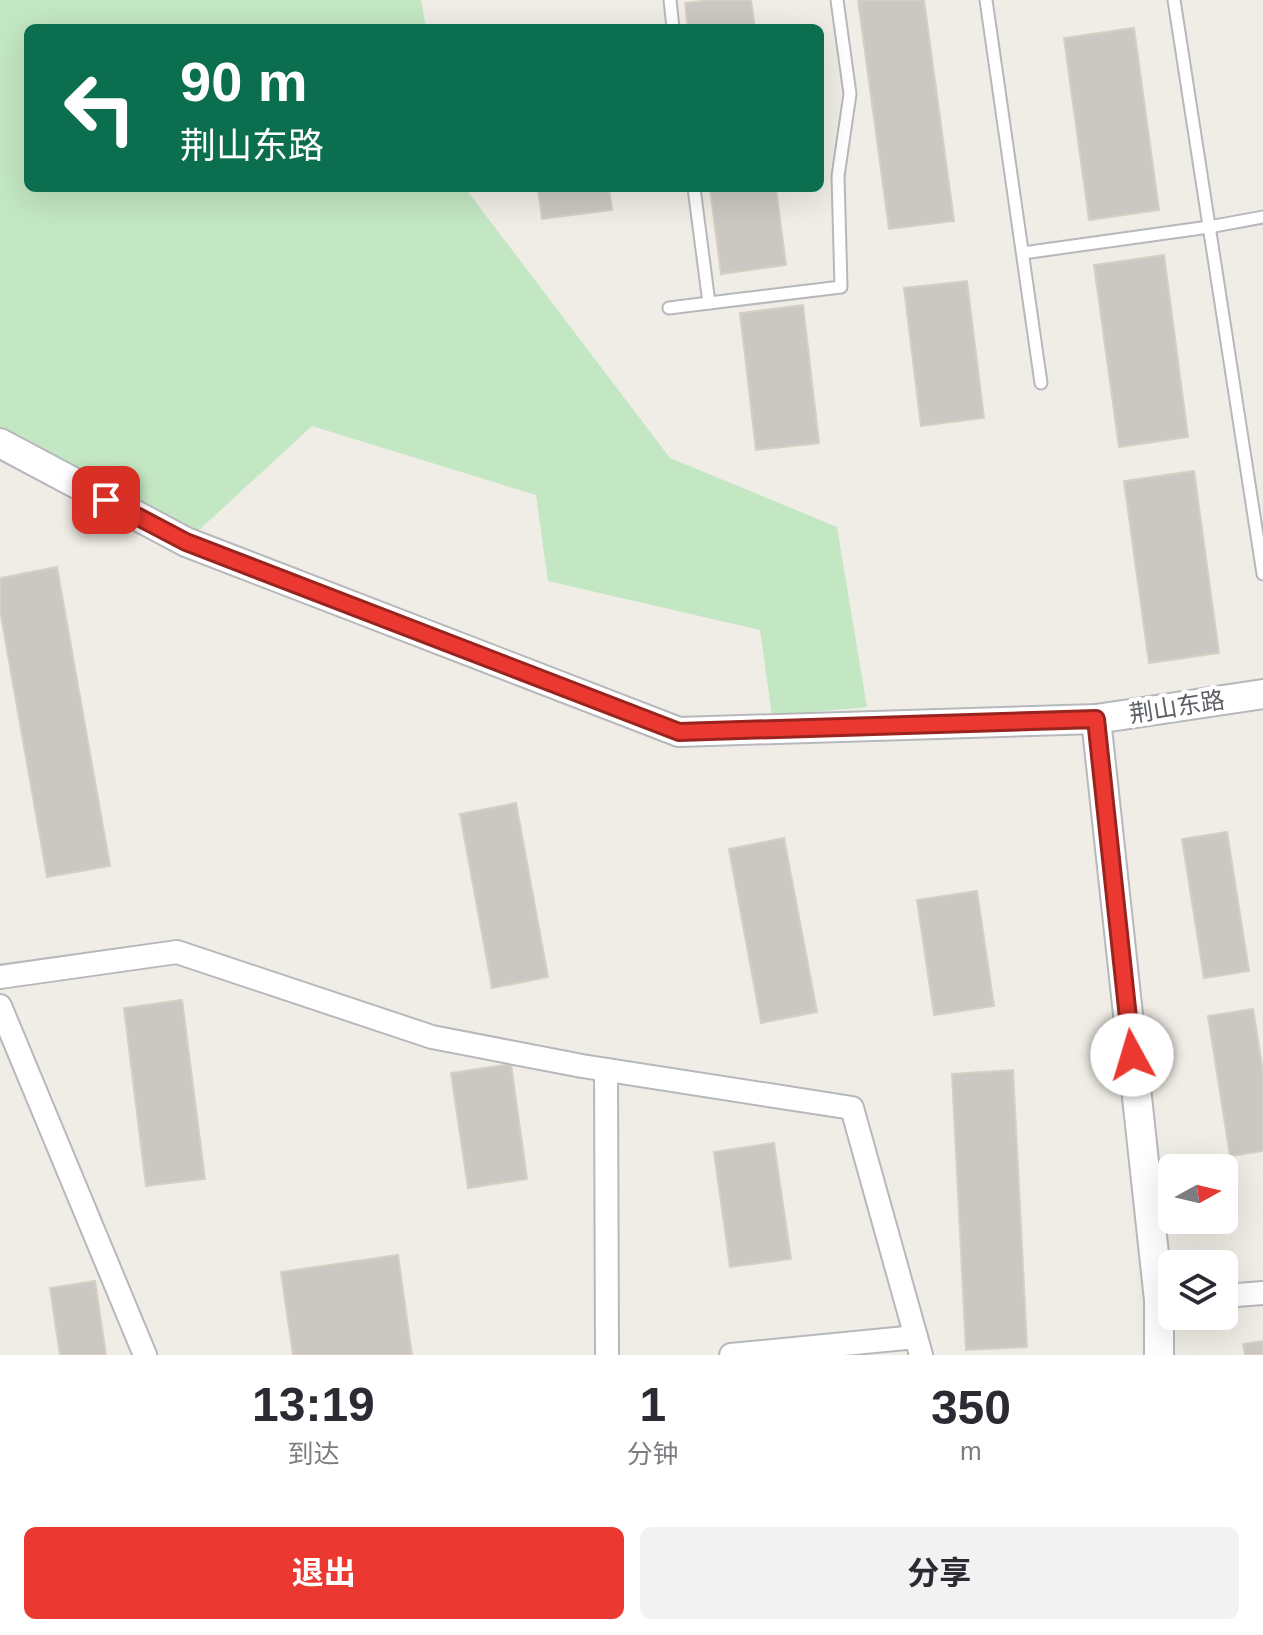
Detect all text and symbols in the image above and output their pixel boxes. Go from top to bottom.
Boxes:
text: 90 m [180,50,308,113]
icon: left [48,56,152,160]
text: 荆山东路 [180,125,324,166]
pin [72,466,140,534]
icon: arrive [84,478,128,522]
street label: 荆山东路 [1127,686,1226,727]
position arrow [1090,1013,1174,1097]
north arrow [1158,1154,1238,1234]
map controls [1158,1154,1238,1330]
button: layers [1158,1250,1238,1330]
text: 13:19 [252,1378,375,1431]
text: 1 [639,1378,666,1431]
text: 350 [931,1381,1011,1434]
text: m [960,1436,982,1466]
text: 到达 [287,1439,339,1469]
text: 分钟 [627,1439,679,1469]
button: 退出 [24,1527,624,1619]
button: 分享 [640,1527,1239,1619]

